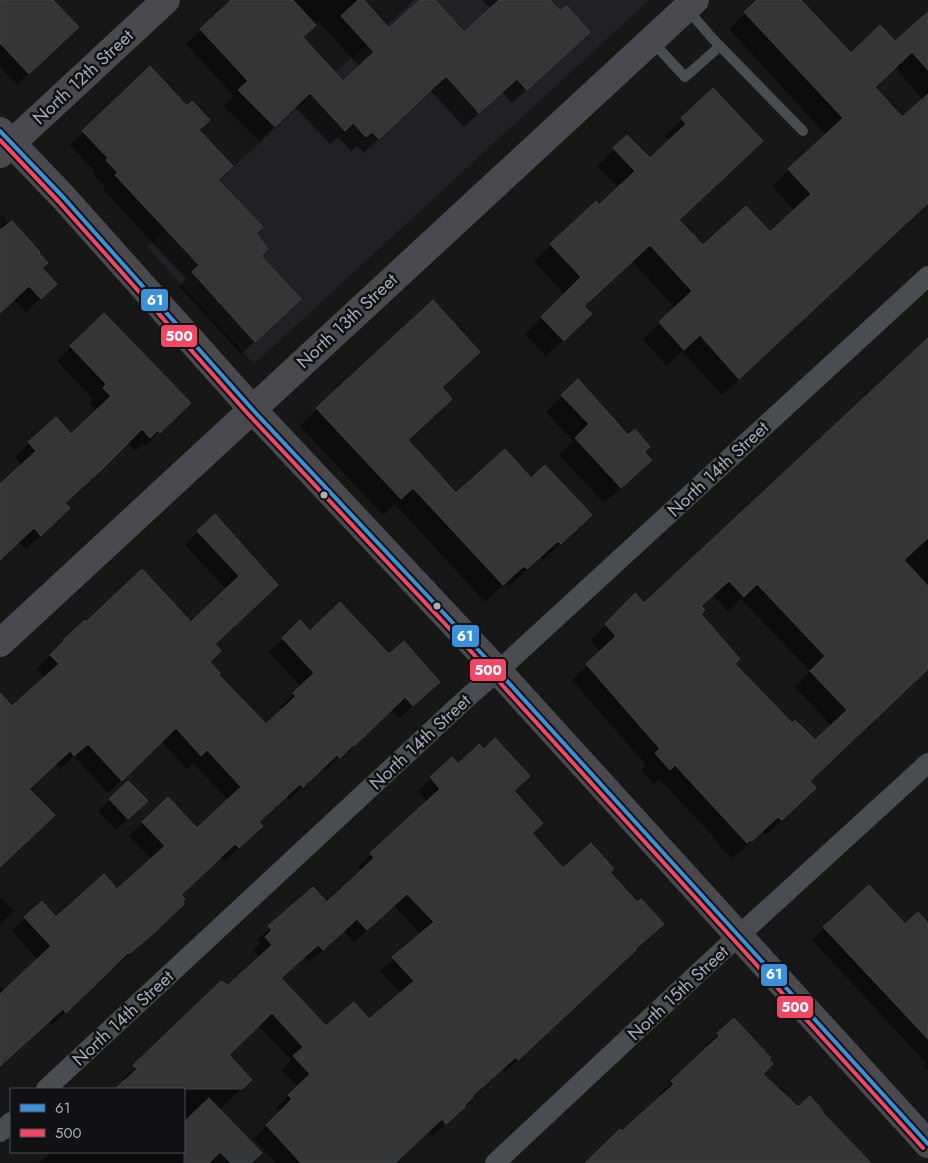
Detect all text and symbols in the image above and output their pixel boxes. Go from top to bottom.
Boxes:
street label: North 12th Street [27,23,140,131]
street label: North 13th Street [291,267,404,375]
line badge: 61 [140,288,169,312]
text: 61 [147,290,163,310]
line badge: 500 [160,324,198,348]
text: 500 [165,326,193,346]
street label: North 14th Street [662,415,775,523]
unlabelled marker [319,490,329,500]
unlabelled marker [432,601,442,611]
line badge: 61 [451,624,480,648]
text: 61 [457,626,473,646]
line badge: 500 [469,658,507,682]
text: 500 [474,660,502,680]
street label: North 14th Street [364,688,477,796]
street label: North 15th Street [622,939,735,1047]
line badge: 61 [760,963,788,987]
street label: North 14th Street [67,964,180,1072]
text: 61 [766,964,782,984]
line badge: 500 [776,995,814,1019]
text: 500 [781,997,809,1017]
legend [10,1088,185,1153]
text: 61 [55,1097,70,1119]
text: 500 [55,1122,81,1144]

